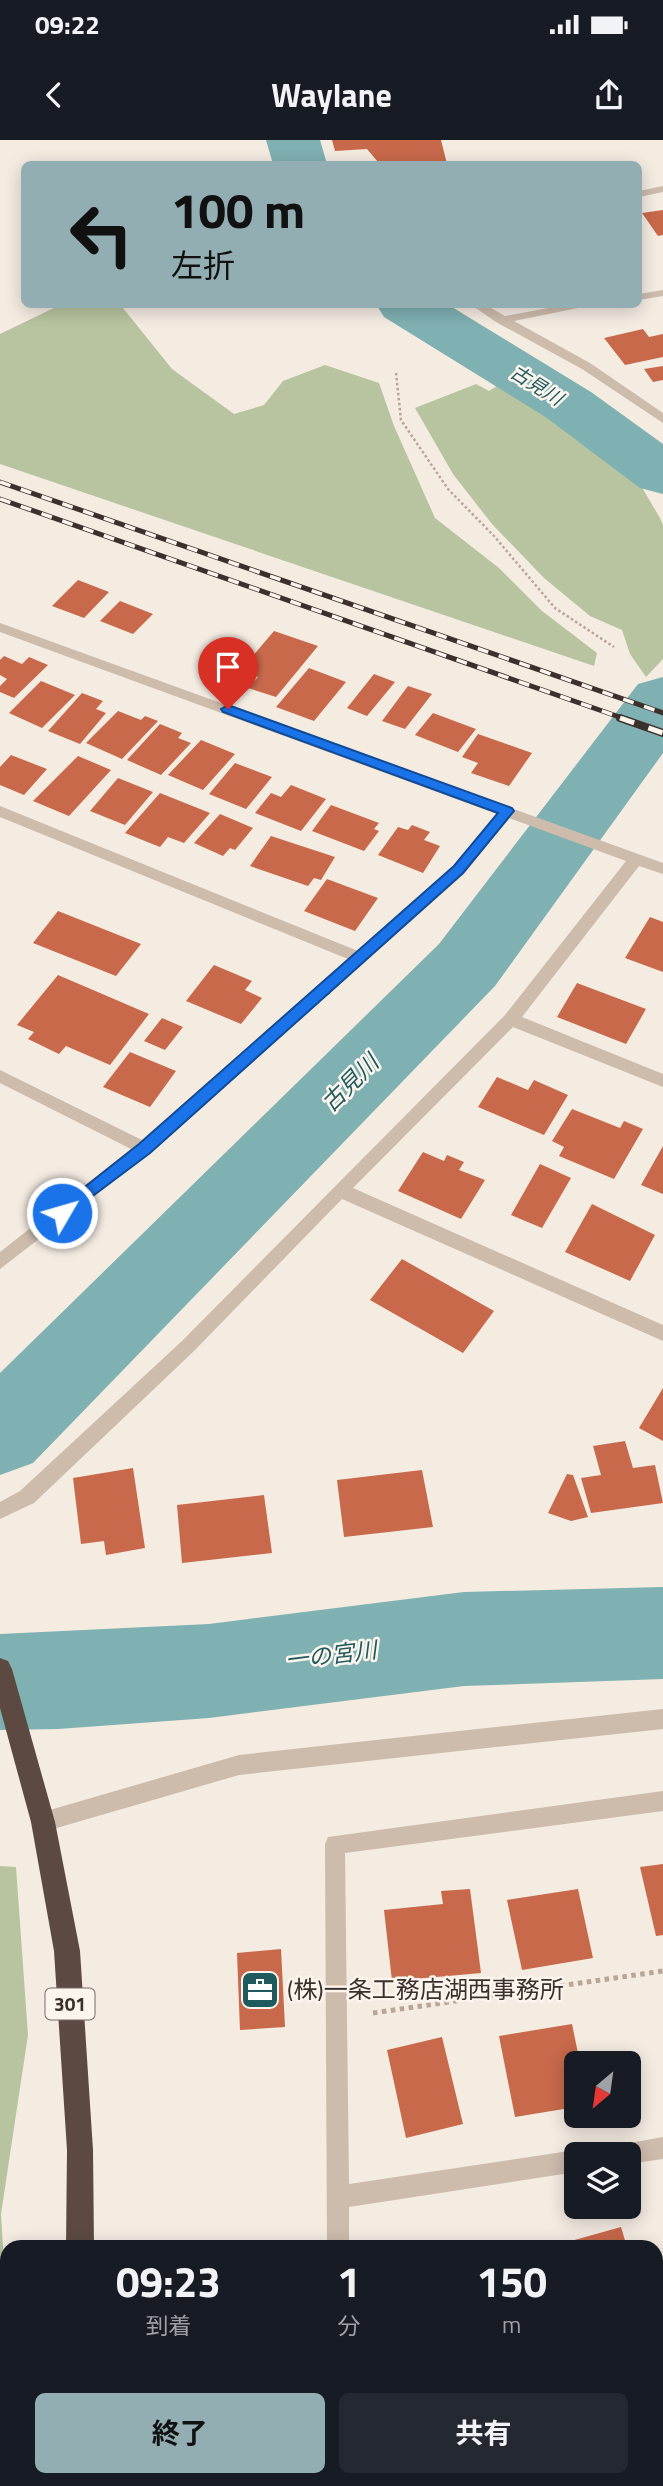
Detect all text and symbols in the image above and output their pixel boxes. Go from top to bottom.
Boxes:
text: 09:22 [35,5,100,44]
text: Waylane [271,71,392,119]
icon: back [35,76,73,114]
icon: share [590,76,628,114]
text: 100 m [171,172,305,247]
icon: left [56,189,147,280]
text: 左折 [171,241,235,289]
water label: 古見川 [505,357,571,413]
pin [198,637,258,709]
icon: arrive [209,648,247,686]
water label: 古見川 [313,1044,389,1119]
position arrow [25,1176,99,1250]
water label: 一の宮川 [283,1631,382,1677]
office icon: (株)一条工務店湖西事務所 [239,1969,281,2011]
place label: (株)一条工務店湖西事務所 [287,1971,564,2007]
road number: 301 [46,1988,94,2020]
north arrow [564,2051,640,2128]
map controls [564,2051,641,2219]
button: layers [564,2142,641,2219]
text: 09:23 [116,2249,221,2313]
text: 1 [337,2249,360,2313]
text: 150 [476,2249,547,2313]
text: m [502,2307,521,2342]
text: 到着 [145,2308,191,2343]
text: 分 [337,2308,360,2343]
button: 終了 [35,2393,325,2473]
button: 共有 [339,2393,628,2473]

